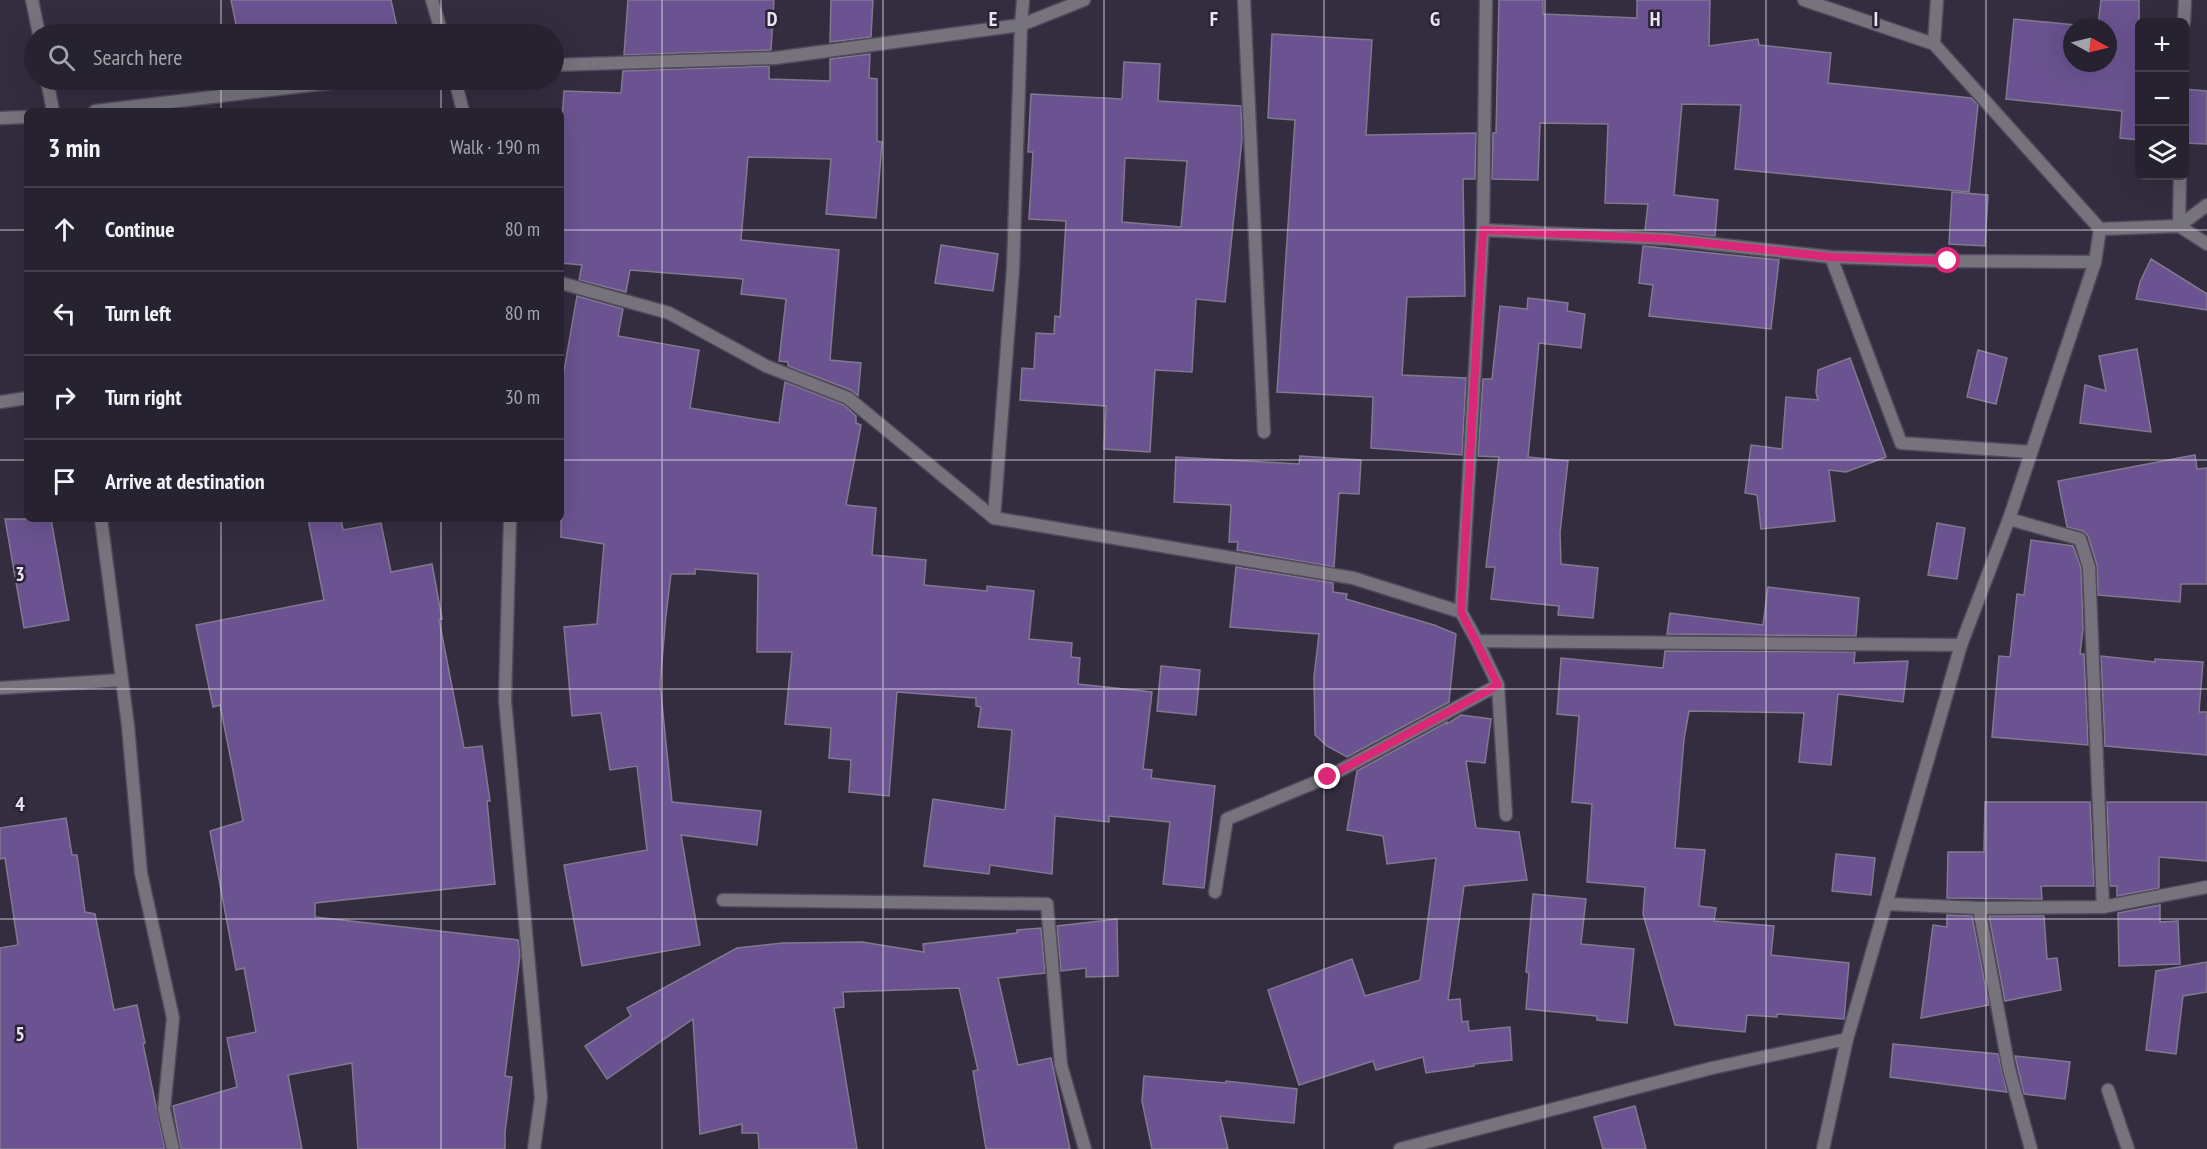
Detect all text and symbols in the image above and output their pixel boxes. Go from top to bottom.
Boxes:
text: D [767,6,778,32]
text: E [989,6,997,32]
text: F [1210,6,1218,32]
text: G [1430,6,1440,32]
text: H [1650,6,1660,32]
text: I [1874,6,1878,32]
north arrow [2063,18,2117,72]
map controls [2135,18,2189,180]
button: + [2135,18,2189,72]
search box [24,24,564,90]
icon: search [45,41,78,74]
text: Search here [93,43,182,71]
button: − [2135,72,2189,126]
button: layers [2135,126,2189,180]
text: 3 min [48,131,101,164]
text: Walk · 190 m [450,134,540,160]
icon: ahead [48,213,81,246]
text: Continue [105,215,175,243]
text: 80 m [505,216,540,242]
route start [1934,247,1960,273]
icon: left [48,297,81,330]
text: Turn left [105,299,171,327]
text: 80 m [505,300,540,326]
icon: right [48,381,81,414]
text: Turn right [105,383,182,411]
text: 30 m [505,384,540,410]
icon: arrive [48,465,81,498]
text: Arrive at destination [105,467,265,495]
text: 3 [15,561,25,587]
route end [1314,763,1340,789]
text: 4 [15,791,25,817]
text: 5 [15,1021,25,1047]

